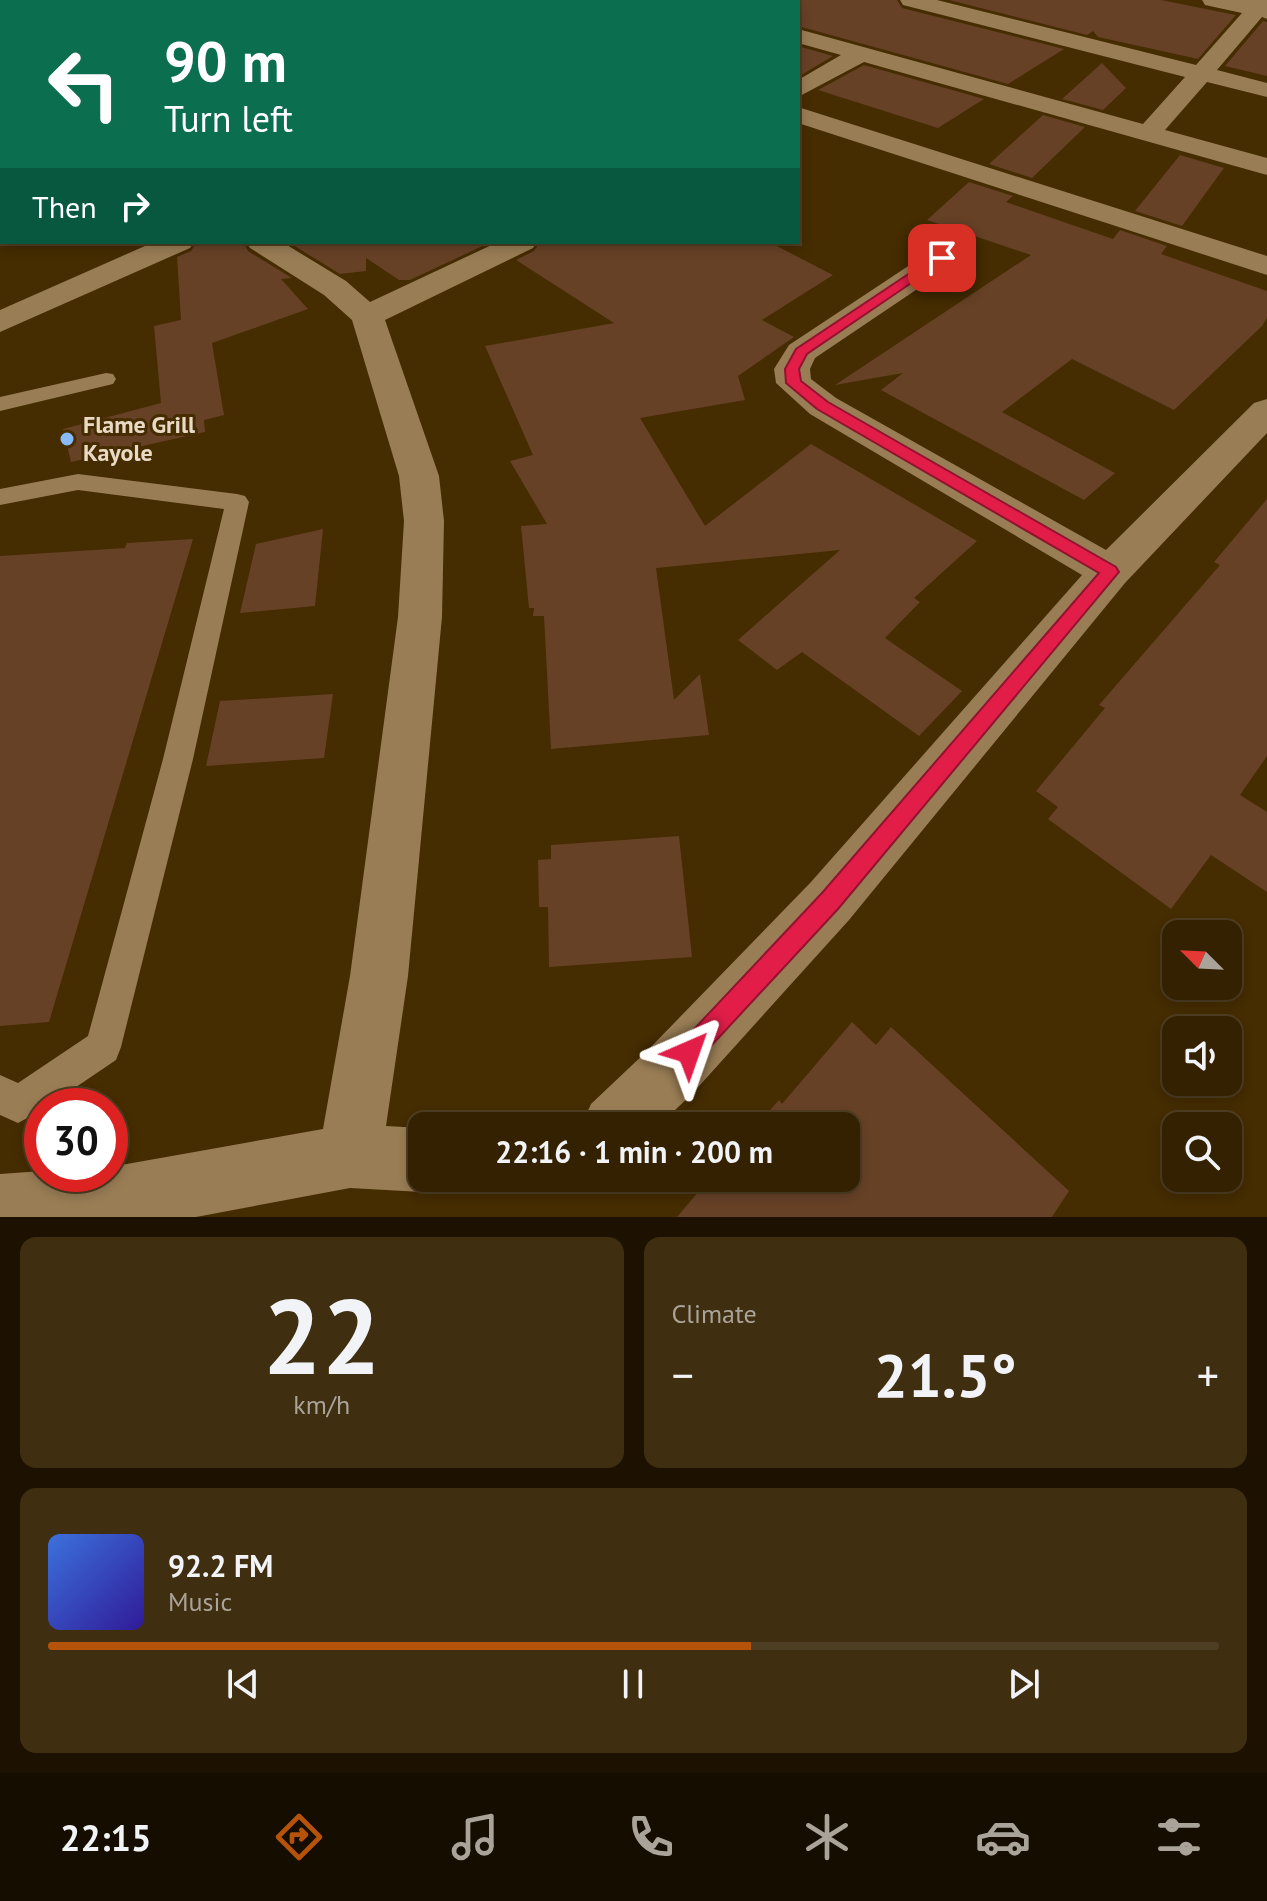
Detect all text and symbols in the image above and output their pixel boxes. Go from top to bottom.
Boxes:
text: 90 m [164,25,287,97]
icon: left [32,32,136,136]
text: Turn left [164,95,293,142]
icon: right [113,184,157,228]
text: Then [32,187,97,226]
pin [908,224,976,292]
icon: arrive [920,236,964,280]
place label: Flame Grill Kayole [83,409,196,468]
marker: Flame Grill Kayole [58,430,76,448]
north arrow [1162,920,1242,1000]
map controls [1162,920,1242,1192]
position arrow [647,1010,731,1094]
button: sound [1162,1016,1242,1096]
speed limit sign: 30 [24,1088,128,1192]
button: search [1162,1112,1242,1192]
text: 22:16 · 1 min · 200 m [495,1132,773,1171]
text: 22 [263,1268,381,1403]
text: Climate [672,1297,757,1330]
text: 21.5° [874,1336,1017,1414]
text: − [672,1346,694,1403]
text: + [1197,1346,1219,1403]
text: km/h [293,1388,350,1421]
text: 92.2 FM [168,1546,273,1585]
text: Music [168,1585,232,1618]
icon: previous [221,1662,265,1706]
icon: pause [611,1662,655,1706]
icon: next [1002,1662,1046,1706]
icon: directions [271,1809,327,1865]
icon: music [447,1809,503,1865]
icon: phone [623,1809,679,1865]
icon: climate [799,1809,855,1865]
icon: car [975,1809,1031,1865]
icon: filters [1151,1809,1207,1865]
text: 22:15 [60,1814,151,1861]

